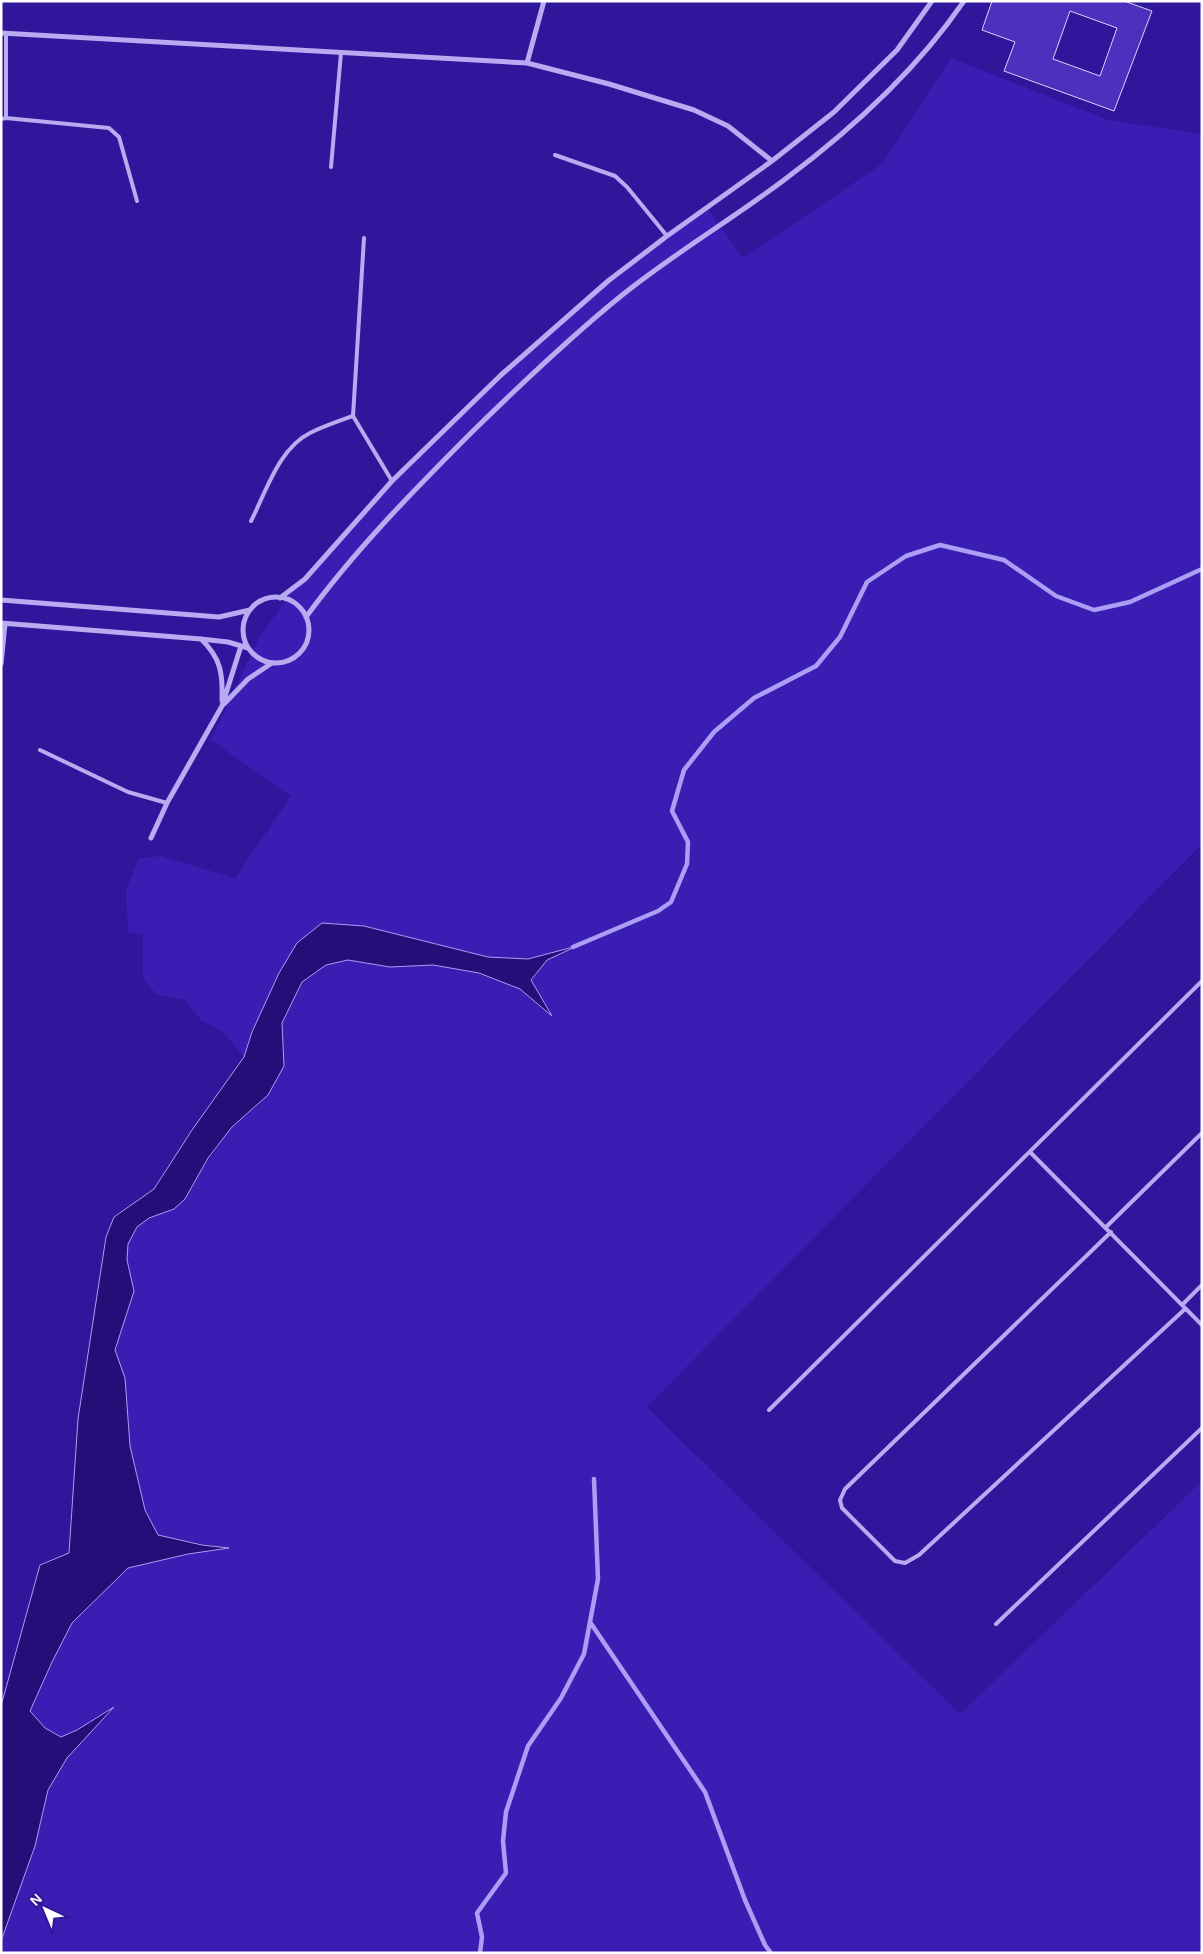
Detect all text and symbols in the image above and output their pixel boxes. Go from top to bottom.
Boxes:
north arrow [20,1884,70,1934]
text: N [27,1890,45,1909]

